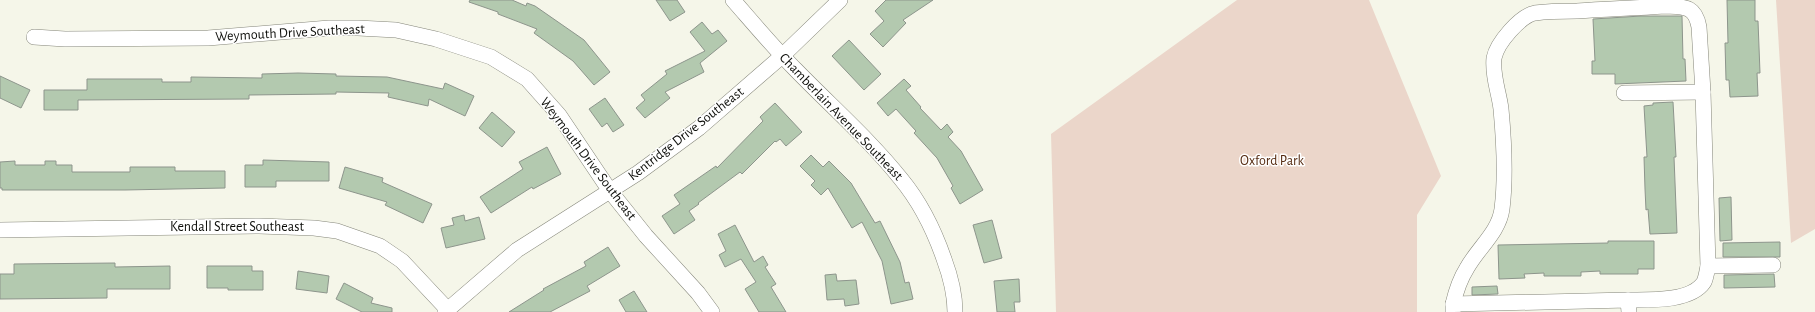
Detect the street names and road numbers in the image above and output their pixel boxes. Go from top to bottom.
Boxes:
street label: Weymouth Drive Southeast [215,22,366,44]
street label: Chamberlain Avenue Southeast [777,51,906,184]
street label: Kentridge Drive Southeast [626,84,747,183]
street label: Weymouth Drive Southeast [537,95,639,223]
street label: Kendall Street Southeast [170,220,304,234]

